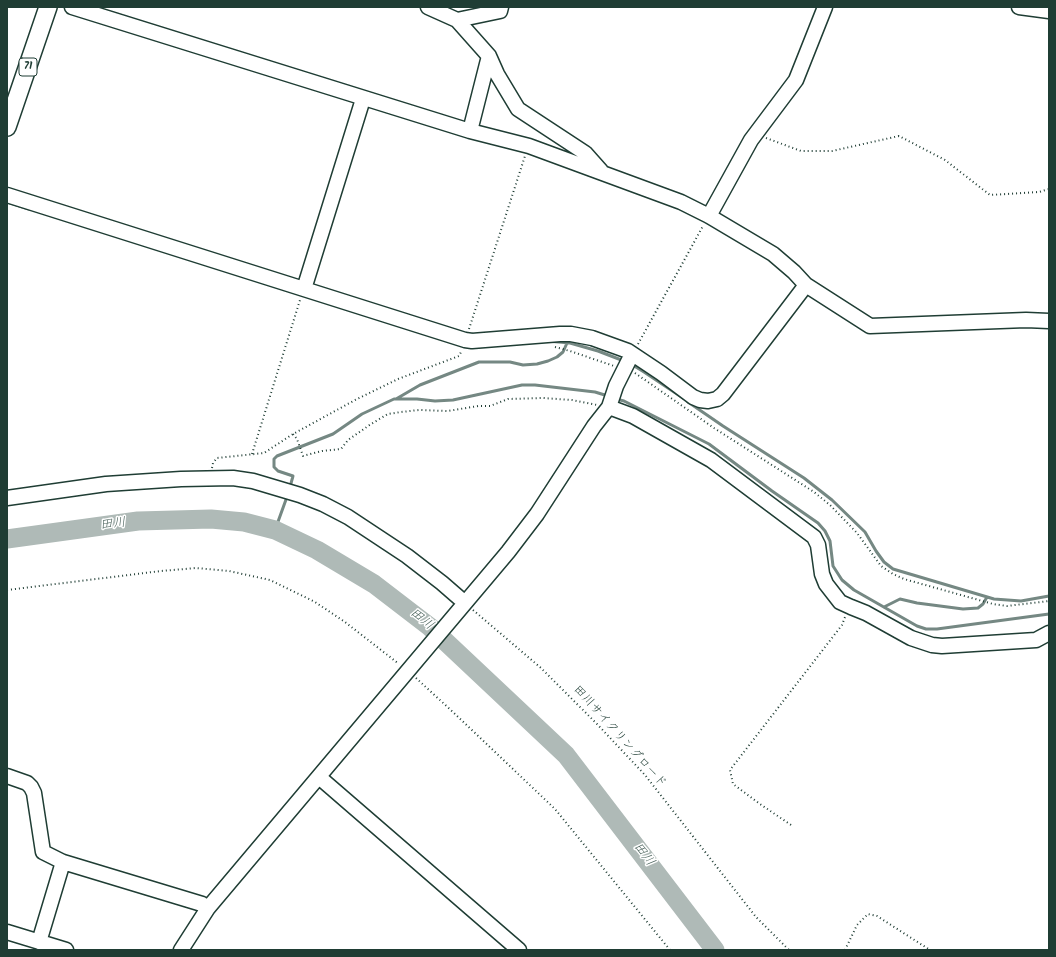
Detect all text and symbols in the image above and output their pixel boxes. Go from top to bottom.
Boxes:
road number: 71 [19,58,37,76]
water label: 田川 [99,516,127,534]
water label: 田川 [406,606,436,634]
street label: 田川サイクリングロード [569,683,669,791]
water label: 田川 [629,840,657,870]

